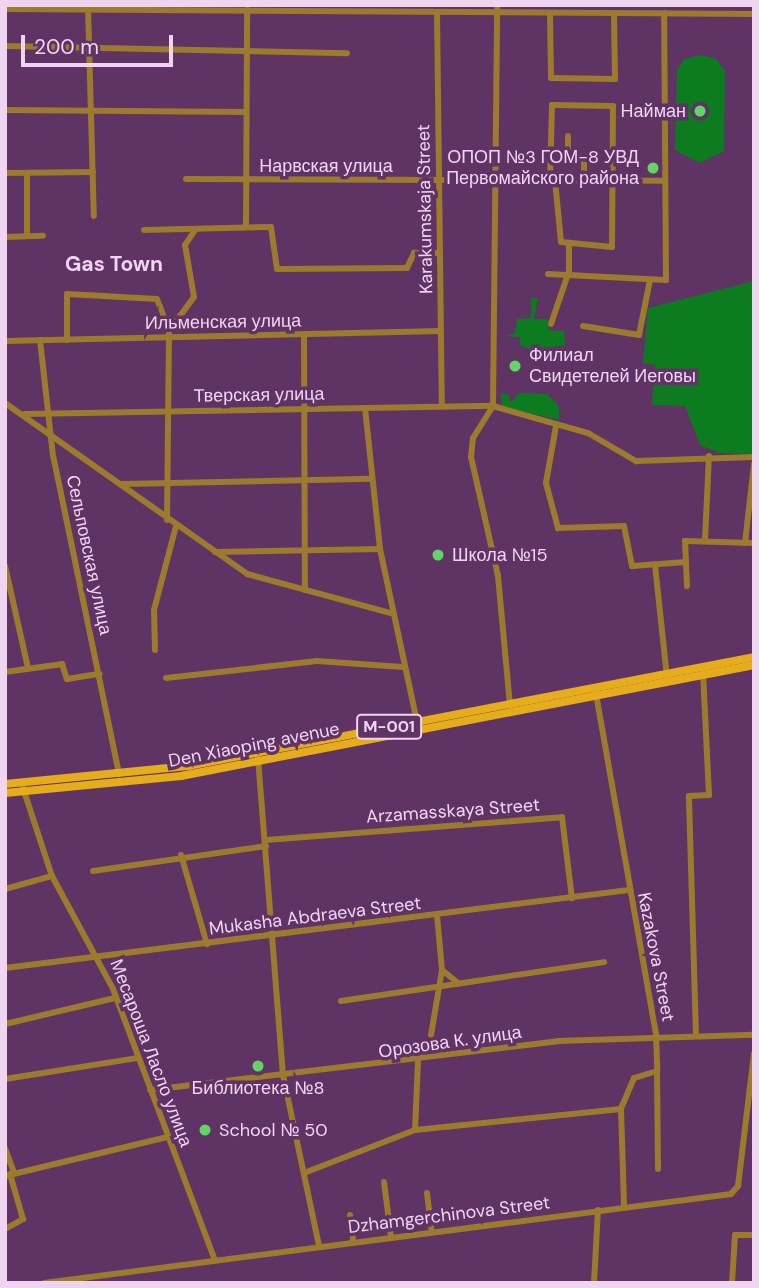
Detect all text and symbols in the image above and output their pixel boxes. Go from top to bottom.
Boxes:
scale bar [24,21,177,65]
text: 200 m [34,33,99,61]
place label: Найман [621,100,686,122]
marker: Найман [692,103,708,119]
street label: Karakumskaja Street [413,124,437,294]
place label: ОПОП №3 ГОМ-8 УВД Первомайского района [446,147,639,190]
street label: Нарвская улица [259,155,393,177]
marker: ОПОП №3 ГОМ-8 УВД Первомайского района [645,160,661,176]
district label: Gas Town [65,251,163,277]
street label: Ильменская улица [145,310,301,334]
place label: Филиал Свидетелей Иеговы [529,345,696,388]
marker: Филиал Свидетелей Иеговы [507,358,523,374]
street label: Тверская улица [193,383,325,407]
street label: Сельповская улица [62,473,116,637]
place label: Школа №15 [452,544,547,566]
marker: Школа №15 [430,547,446,563]
road number: M-001 [356,714,422,740]
street label: Den Xiaoping avenue [167,718,341,772]
street label: Arzamasskaya Street [365,794,541,828]
street label: Kazakova Street [633,891,679,1023]
street label: Mukasha Abdraeva Street [208,892,422,940]
street label: Месароша Ласло улица [105,956,197,1150]
street label: Орозова К. улица [377,1021,523,1063]
marker: Библиотека №8 [250,1058,266,1074]
place label: Библиотека №8 [192,1077,324,1099]
place label: School № 50 [219,1119,328,1141]
marker: School № 50 [197,1122,213,1138]
street label: Dzhamgerchinova Street [347,1192,551,1238]

